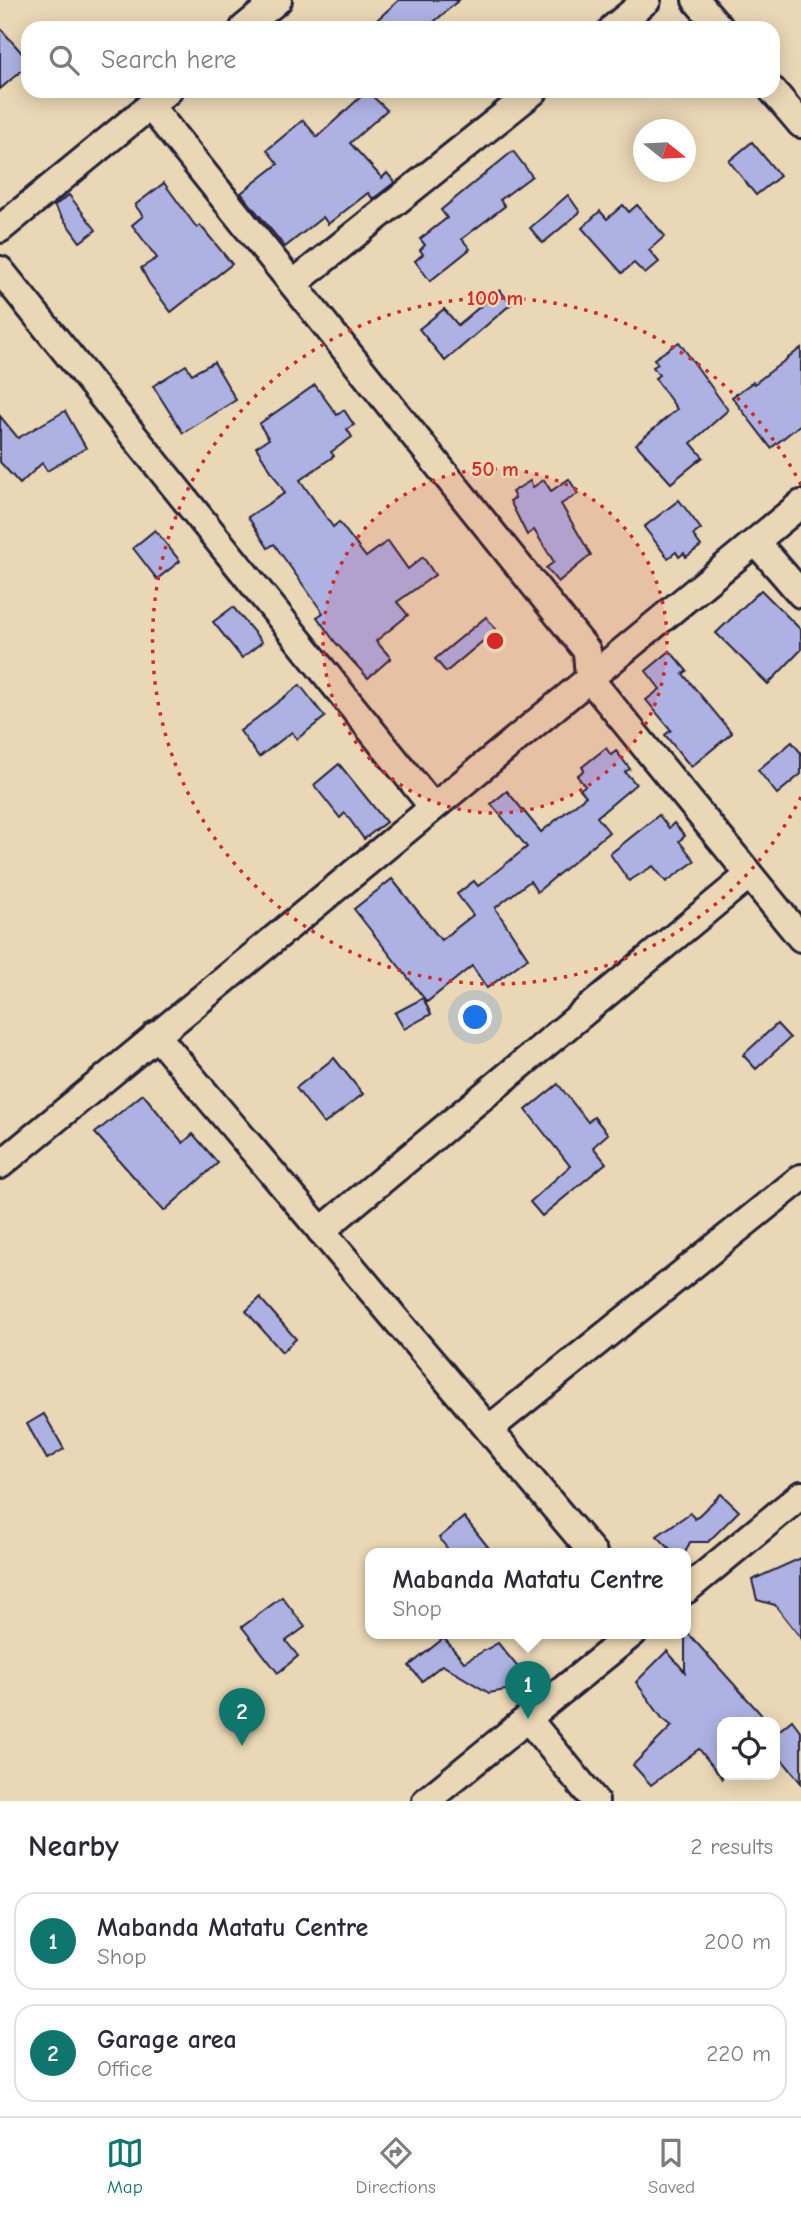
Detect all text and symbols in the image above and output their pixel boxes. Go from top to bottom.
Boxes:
search box [21,21,780,98]
icon: search [45,41,83,79]
text: Search here [101,45,236,75]
north arrow [633,119,696,182]
text: 100 m [467,286,523,310]
text: 50 m [471,457,519,481]
centre of rings [483,629,507,653]
your location [458,1000,492,1034]
popup [365,1548,691,1639]
text: Mabanda Matatu Centre [392,1565,664,1595]
text: Shop [392,1595,442,1622]
pin: 1 [505,1661,551,1719]
pin: 2 [219,1688,265,1746]
map controls [717,1717,780,1780]
button: locate [717,1717,780,1780]
text: Nearby [28,1829,119,1864]
text: 2 results [691,1833,773,1860]
text: Mabanda Matatu Centre [97,1913,368,1943]
text: 1 [48,1928,58,1955]
text: 200 m [704,1928,771,1955]
text: Shop [97,1943,146,1970]
text: Garage area [97,2025,237,2055]
text: 2 [47,2040,59,2067]
text: 220 m [706,2040,771,2067]
text: Office [97,2055,152,2082]
tab: Map [106,2134,144,2198]
tab: Directions [356,2134,436,2198]
tab: Saved [648,2134,695,2198]

